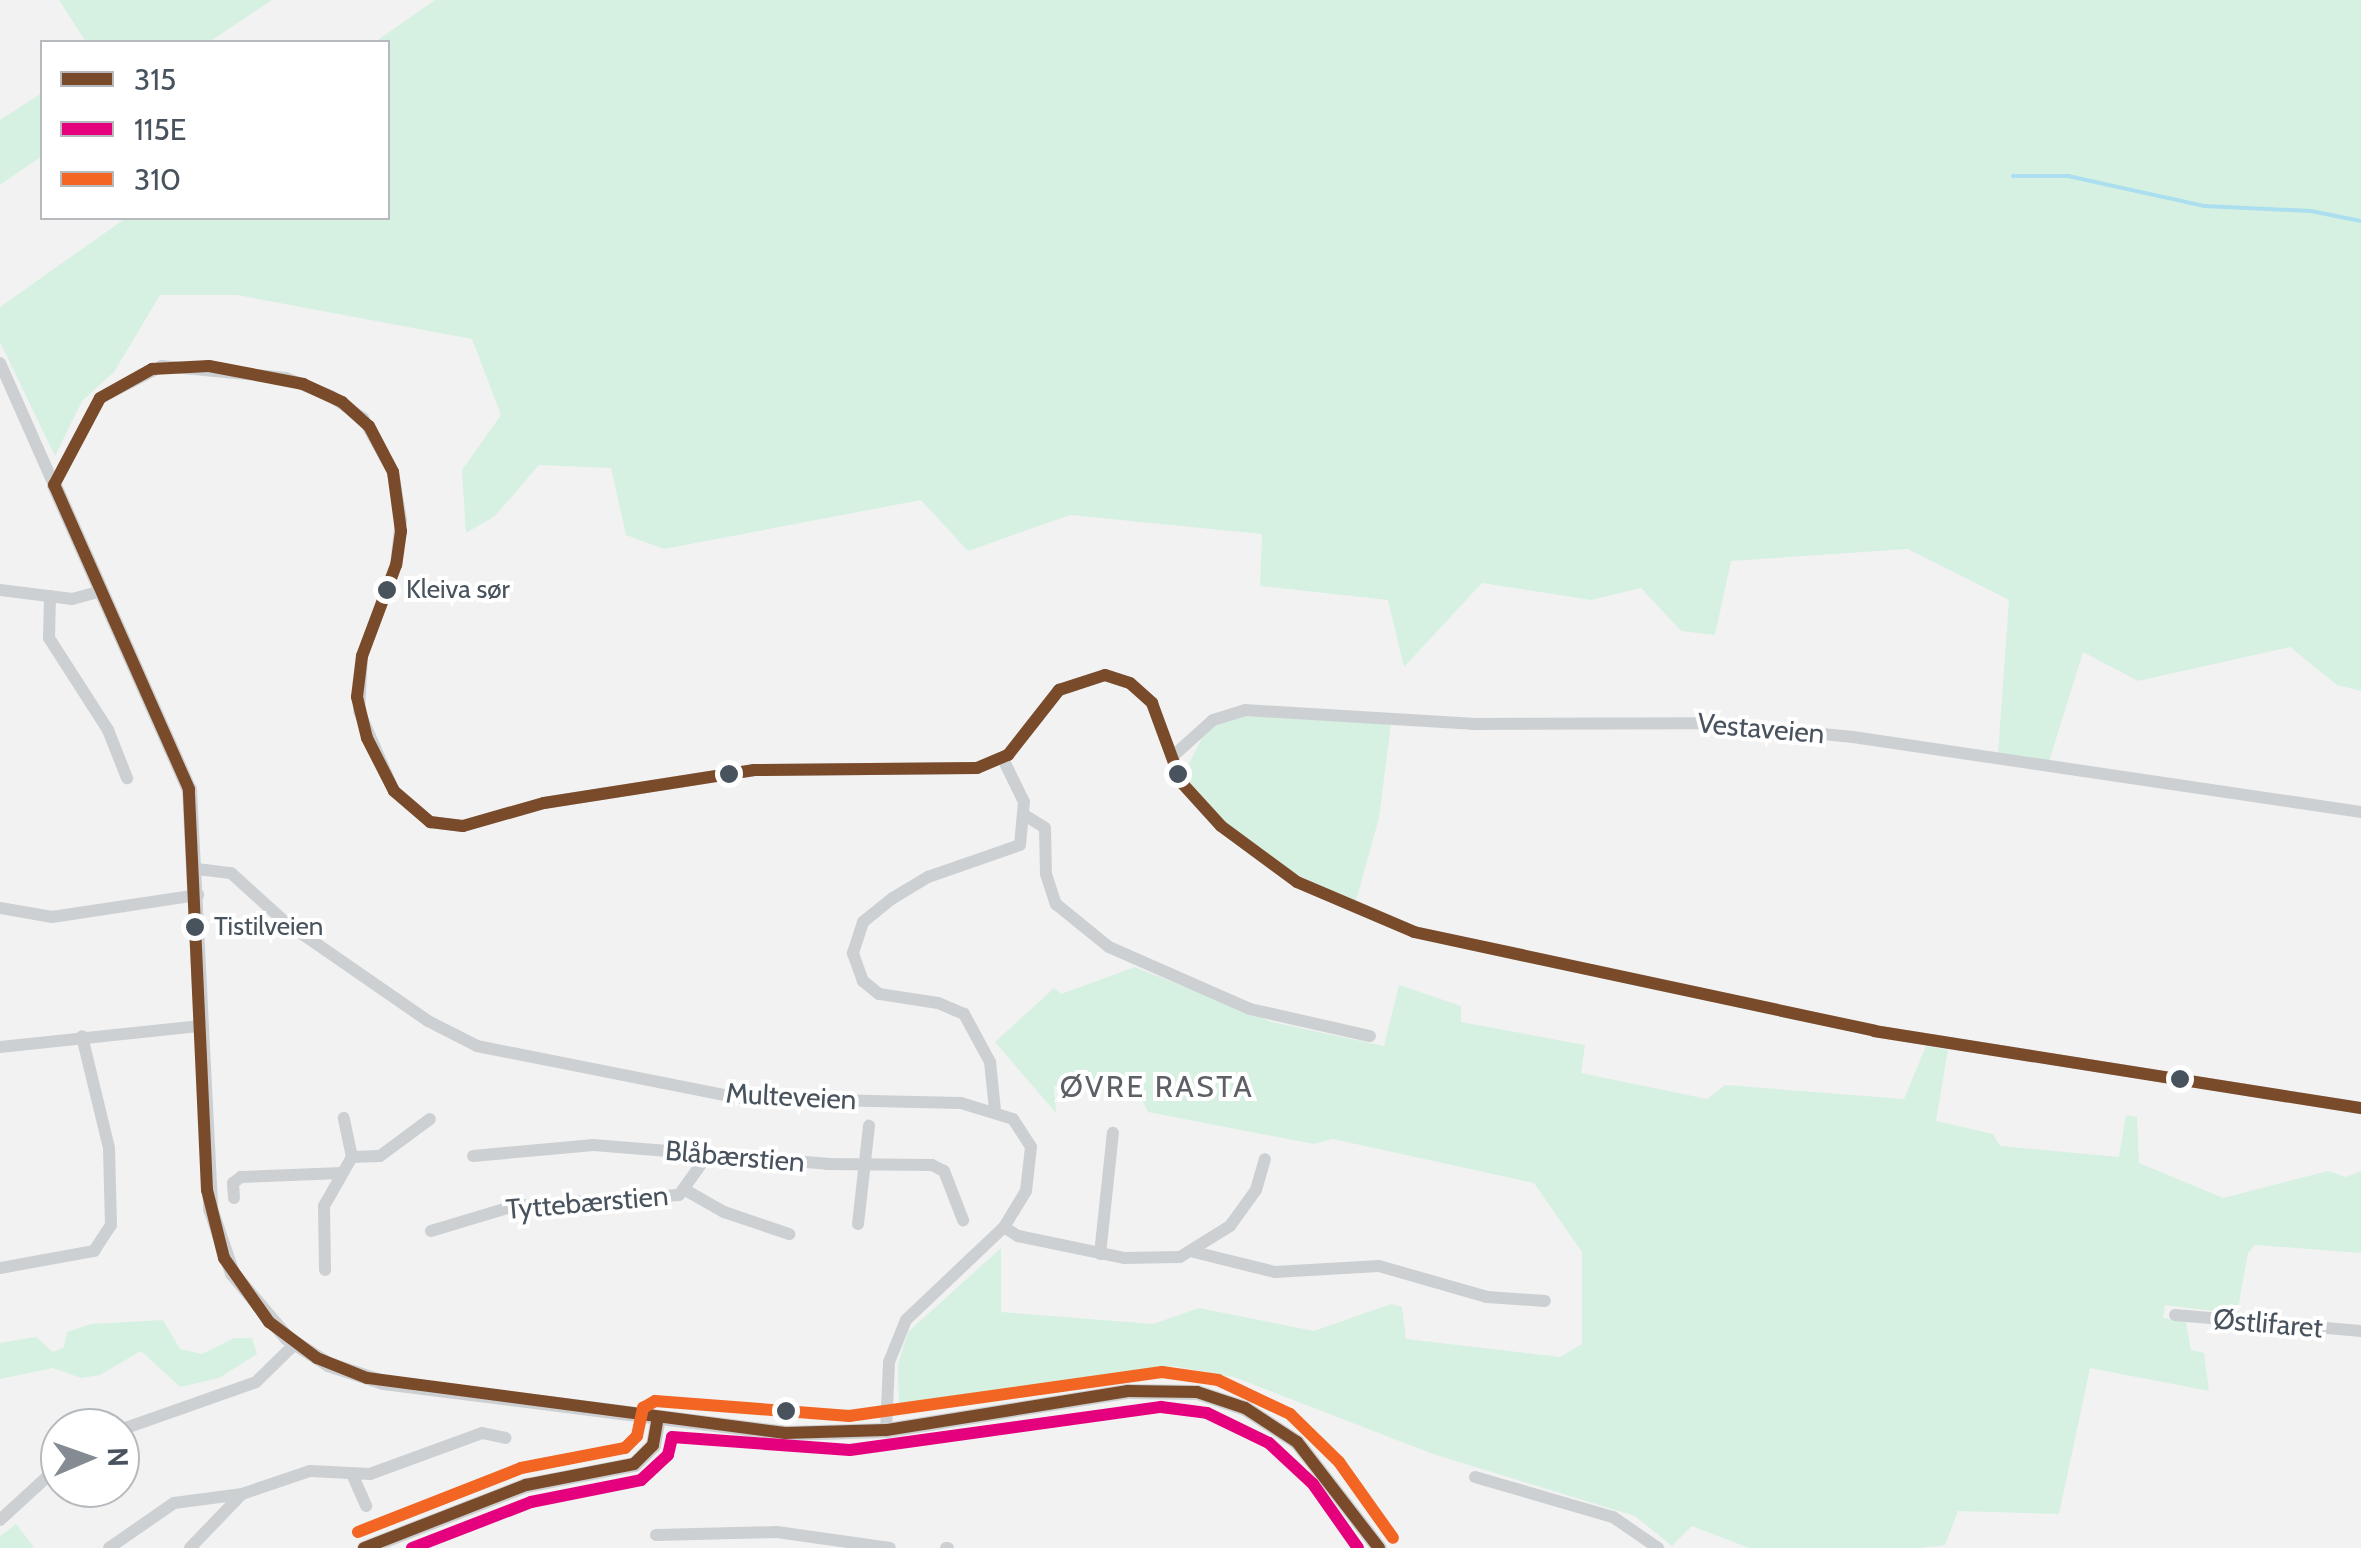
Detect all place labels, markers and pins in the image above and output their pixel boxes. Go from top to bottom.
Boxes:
place label: Kleiva sør [406,574,510,606]
marker: Kleiva sør [377,580,397,600]
unlabelled marker [719,764,739,784]
unlabelled marker [1168,764,1188,784]
place label: Tistilveien [214,911,323,943]
marker: Tistilveien [185,917,205,937]
unlabelled marker [2170,1069,2190,1089]
unlabelled marker [776,1401,796,1421]

